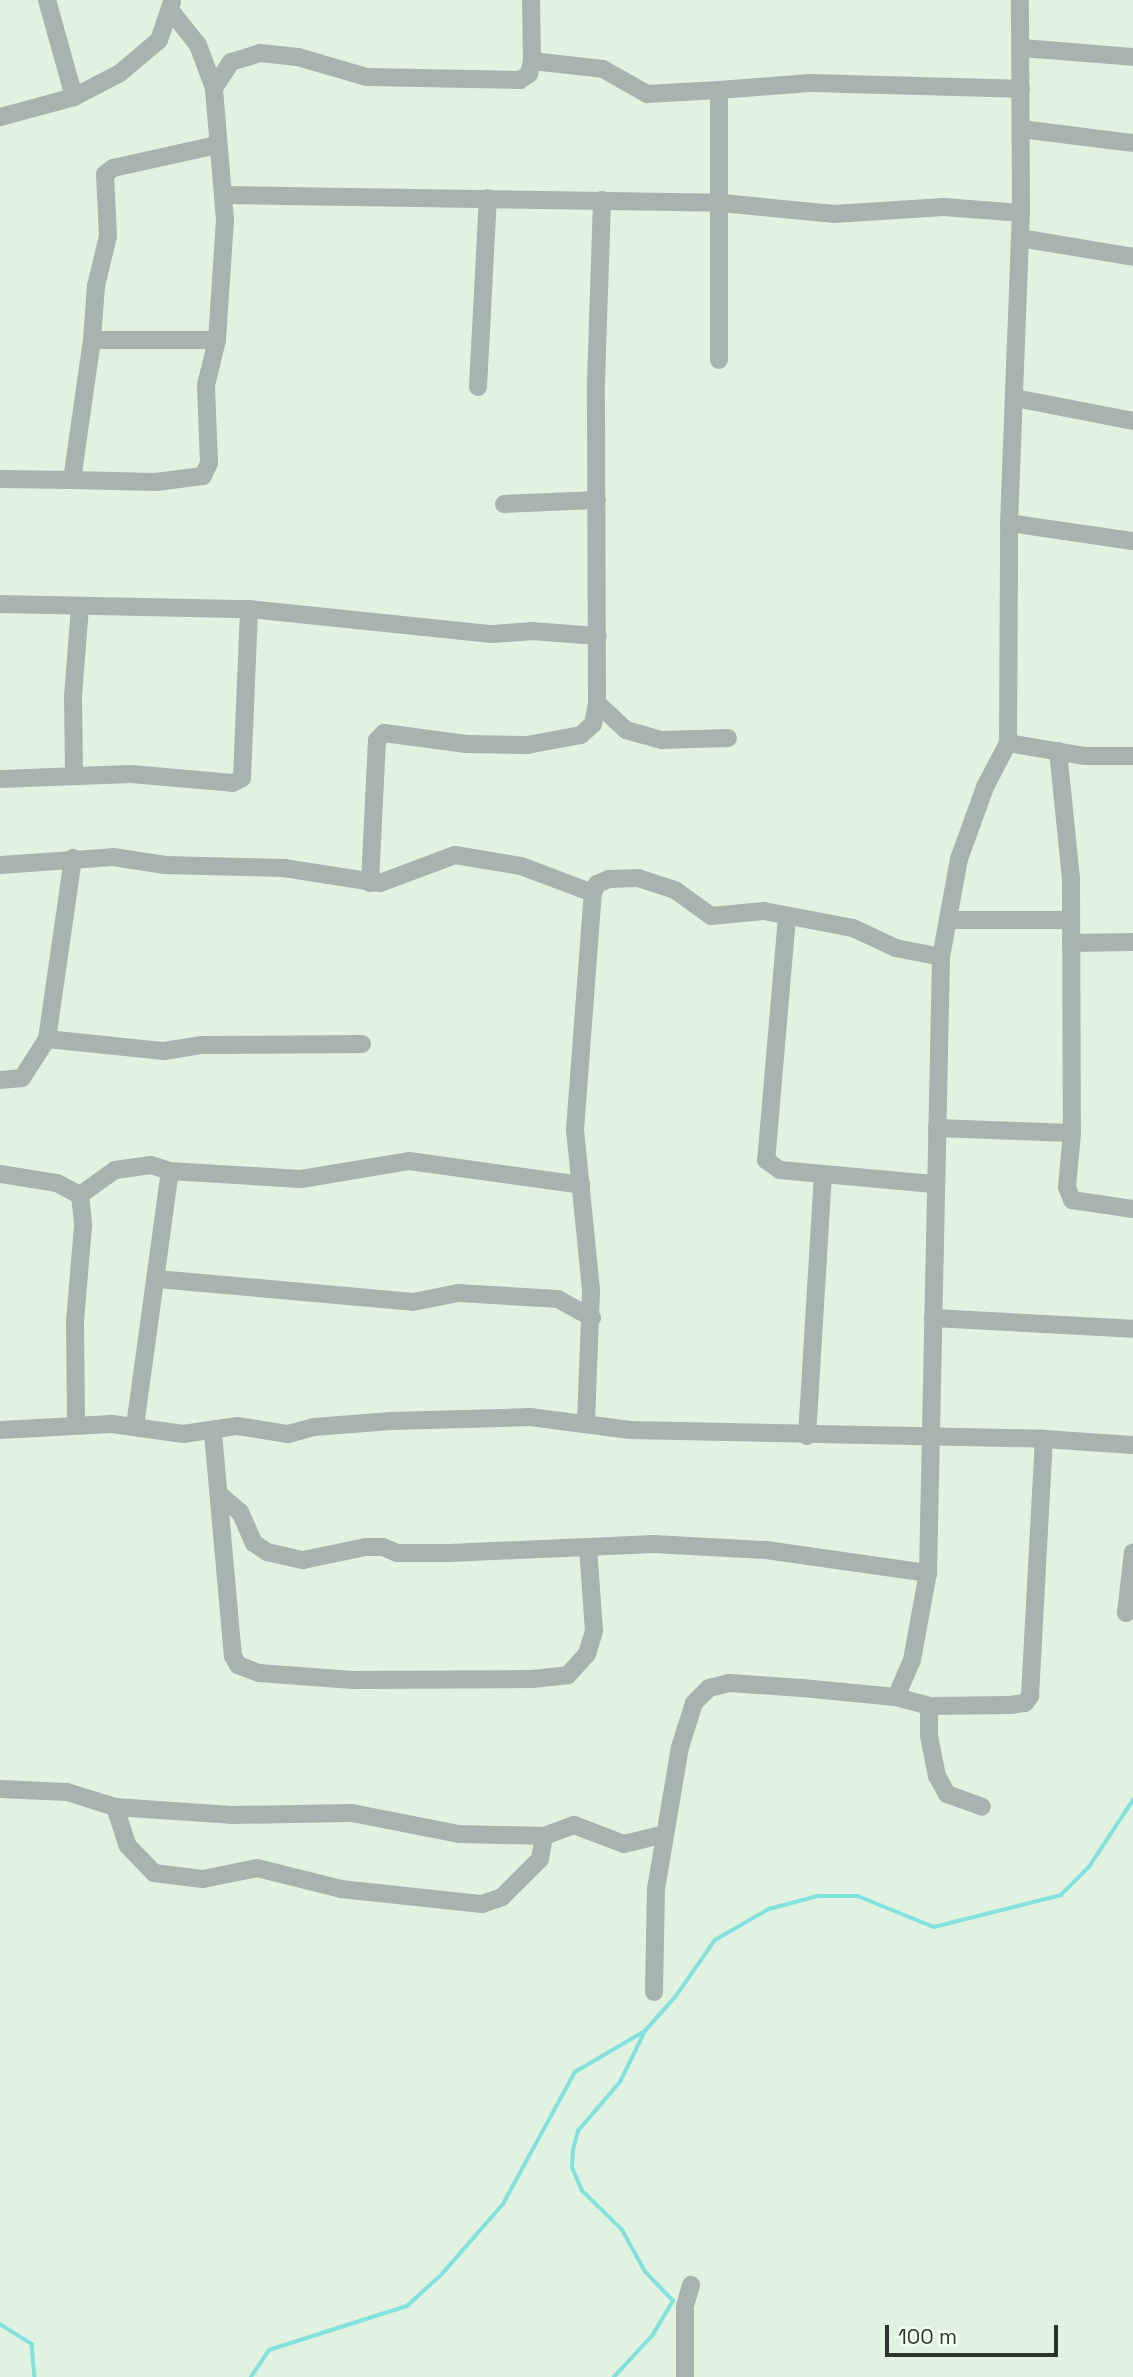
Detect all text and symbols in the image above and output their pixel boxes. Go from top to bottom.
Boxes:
scale bar [888,2310,1061,2354]
text: 100 m [898,2323,957,2350]

